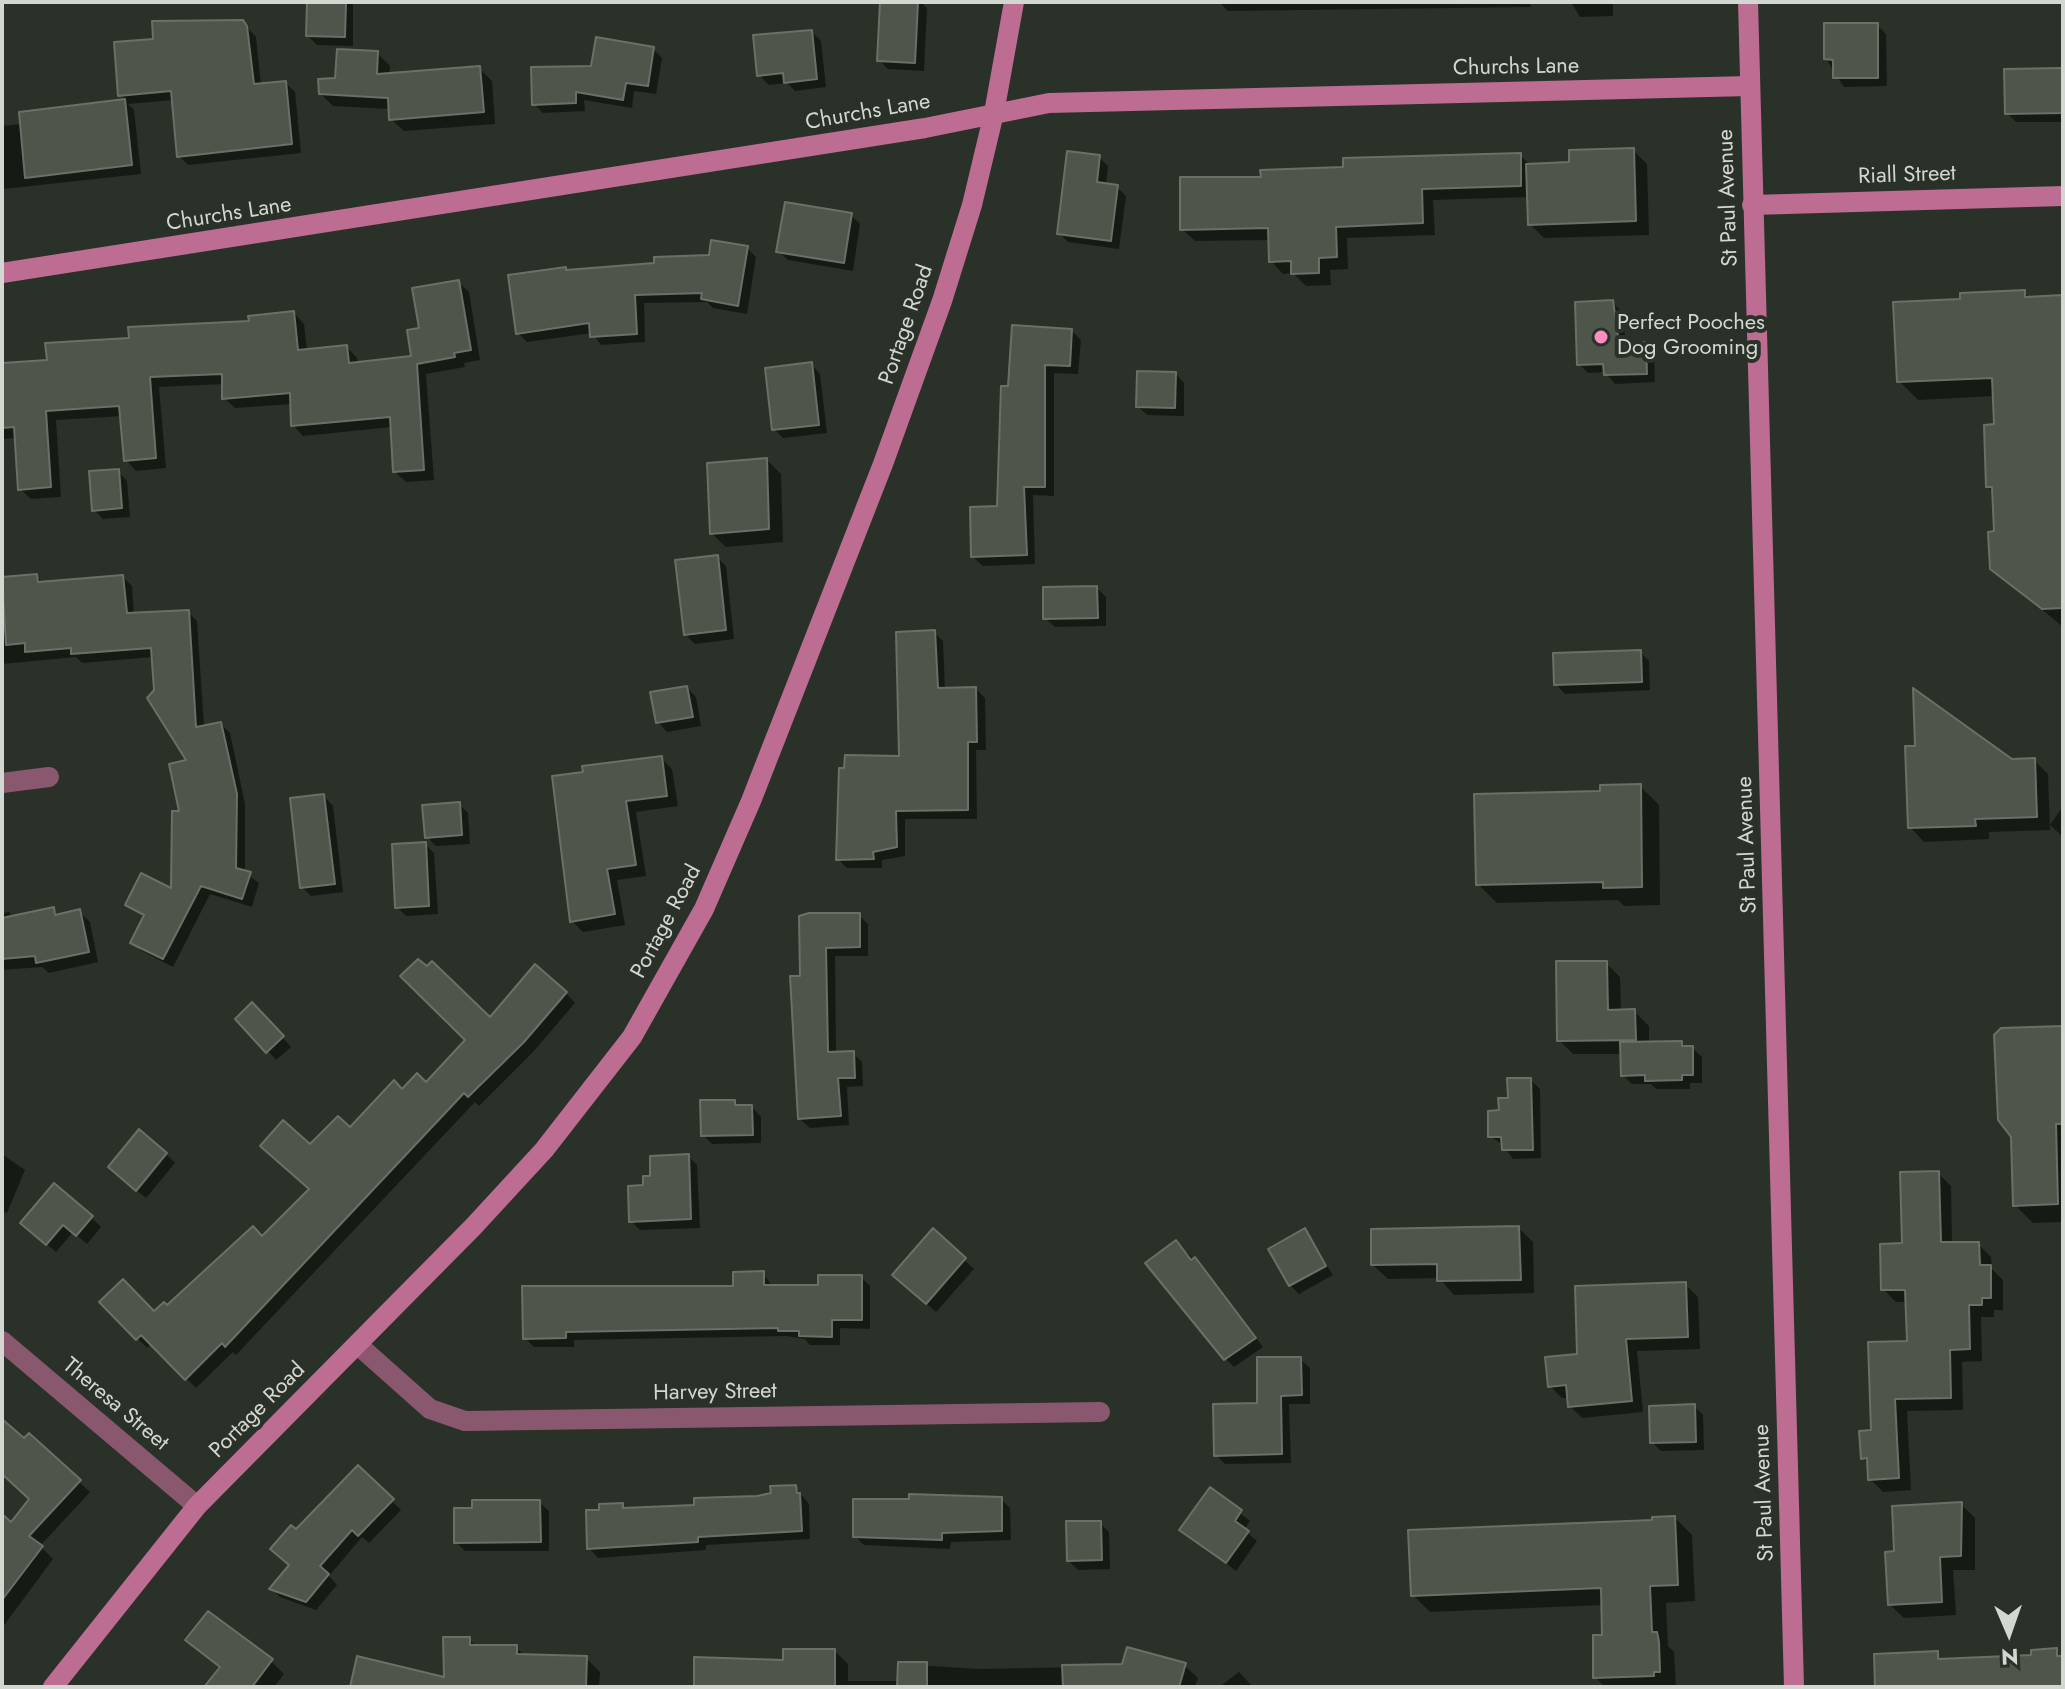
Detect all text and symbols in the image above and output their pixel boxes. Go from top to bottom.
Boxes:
street label: Churchs Lane [1453,54,1579,82]
street label: Churchs Lane [804,89,932,137]
street label: St Paul Avenue [1713,129,1745,267]
street label: Riall Street [1858,161,1956,191]
street label: Churchs Lane [165,192,293,238]
street label: Portage Road [874,262,940,388]
place label: Perfect Pooches Dog Grooming [1617,311,1765,362]
marker: Perfect Pooches Dog Grooming [1592,328,1610,346]
street label: St Paul Avenue [1732,776,1764,914]
street label: Portage Road [626,861,708,983]
street label: Theresa Street [57,1353,173,1457]
street label: Portage Road [205,1358,311,1464]
street label: Harvey Street [653,1379,777,1407]
street label: St Paul Avenue [1749,1424,1781,1562]
north arrow [1969,1593,2049,1673]
text: N [2001,1641,2019,1673]

